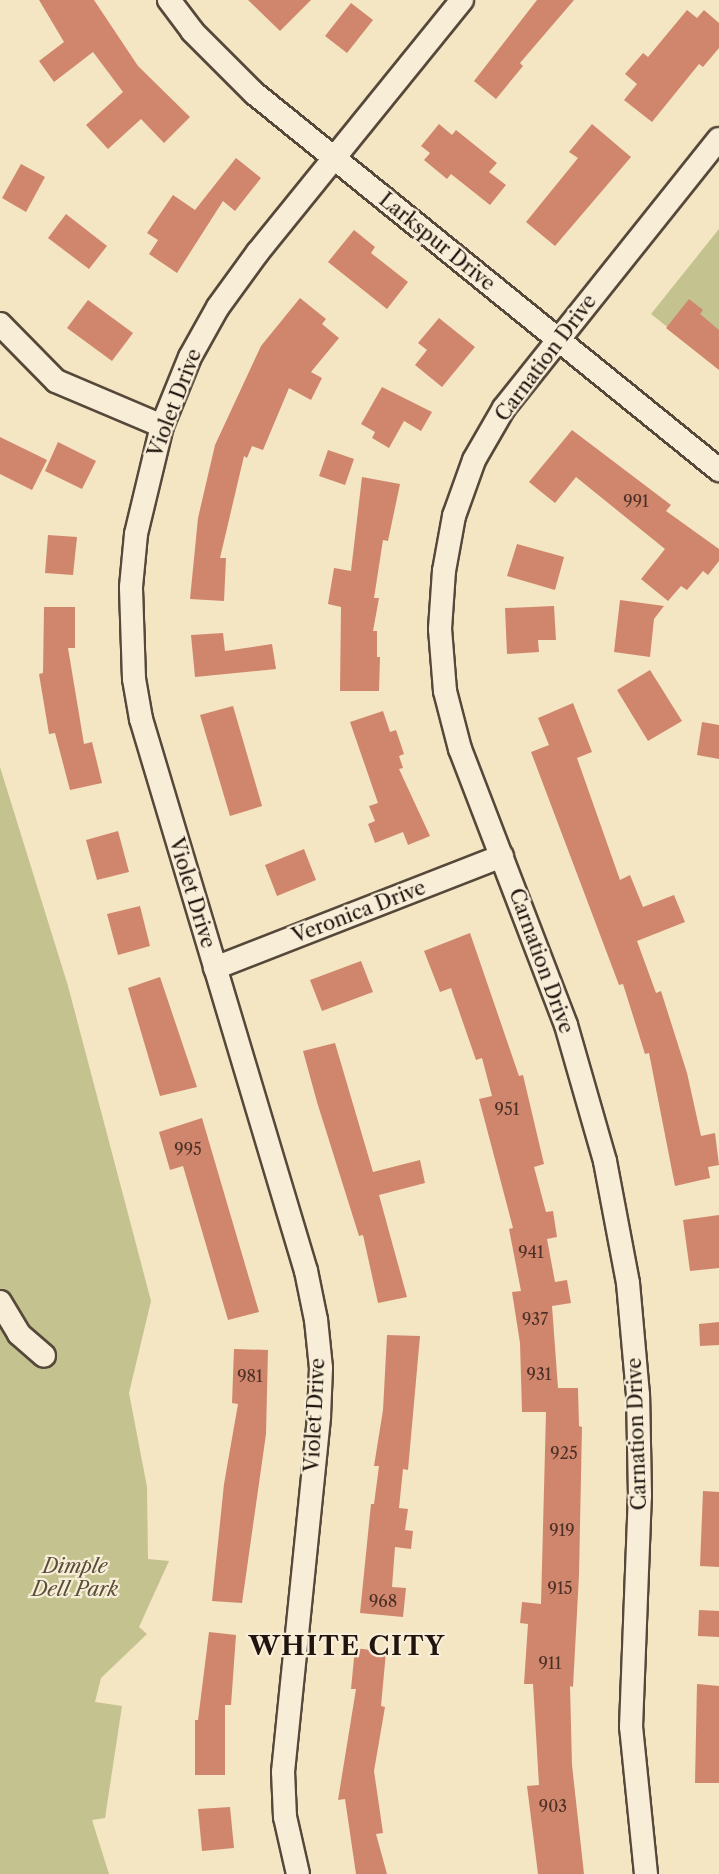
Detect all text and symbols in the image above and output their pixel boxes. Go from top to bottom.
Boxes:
street label: Larkspur Drive [374,188,500,296]
street label: Carnation Drive [490,290,602,426]
street label: Violet Drive [143,345,207,461]
house number: 991 [623,491,649,511]
street label: Violet Drive [164,835,220,951]
street label: Veronica Drive [289,875,429,949]
street label: Carnation Drive [504,885,578,1037]
house number: 951 [495,1099,519,1119]
house number: 995 [174,1139,202,1159]
house number: 941 [518,1242,544,1262]
house number: 937 [522,1309,548,1329]
street label: Violet Drive [300,1357,330,1473]
street label: Carnation Drive [622,1357,652,1511]
house number: 931 [527,1364,551,1384]
house number: 981 [237,1366,263,1386]
house number: 925 [550,1443,578,1463]
house number: 919 [549,1520,575,1540]
park label: Dimple Dell Park [32,1555,118,1602]
house number: 915 [548,1578,572,1598]
house number: 968 [369,1591,397,1611]
district label: WHITE CITY [248,1631,446,1663]
house number: 911 [539,1653,561,1673]
house number: 903 [539,1796,567,1816]

